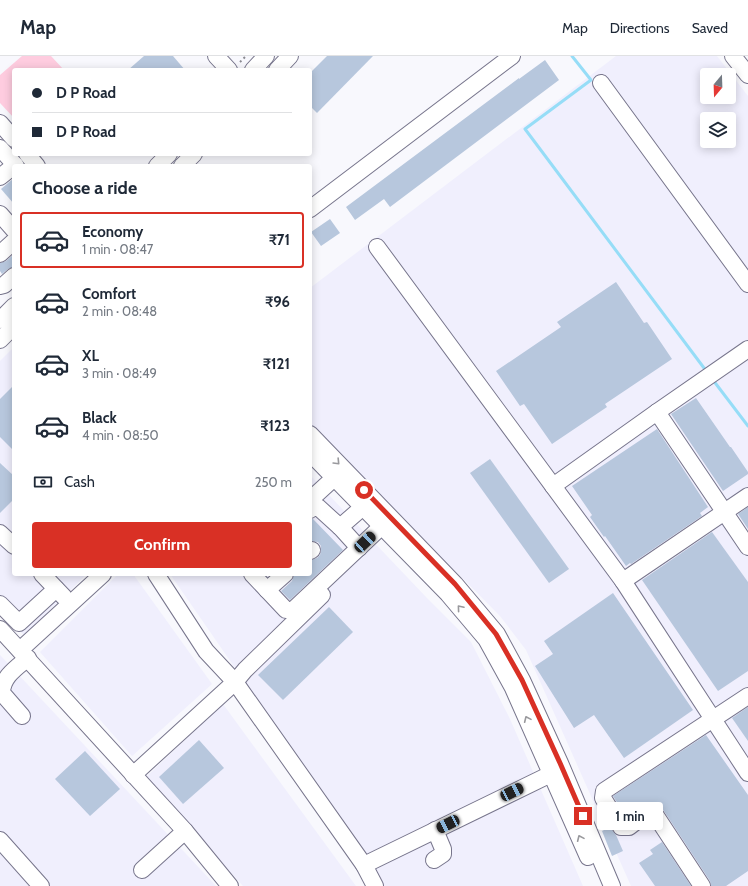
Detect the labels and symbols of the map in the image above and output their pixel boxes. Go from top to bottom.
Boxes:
north arrow [700,68,736,104]
one-way arrow [332,457,340,465]
route start [355,481,373,499]
car [352,529,378,555]
one-way arrow [458,605,465,613]
one-way arrow [524,715,532,723]
car [499,781,525,803]
callout: 1 min [597,802,663,830]
route end [574,807,592,825]
car [435,813,461,835]
one-way arrow [577,834,585,842]

